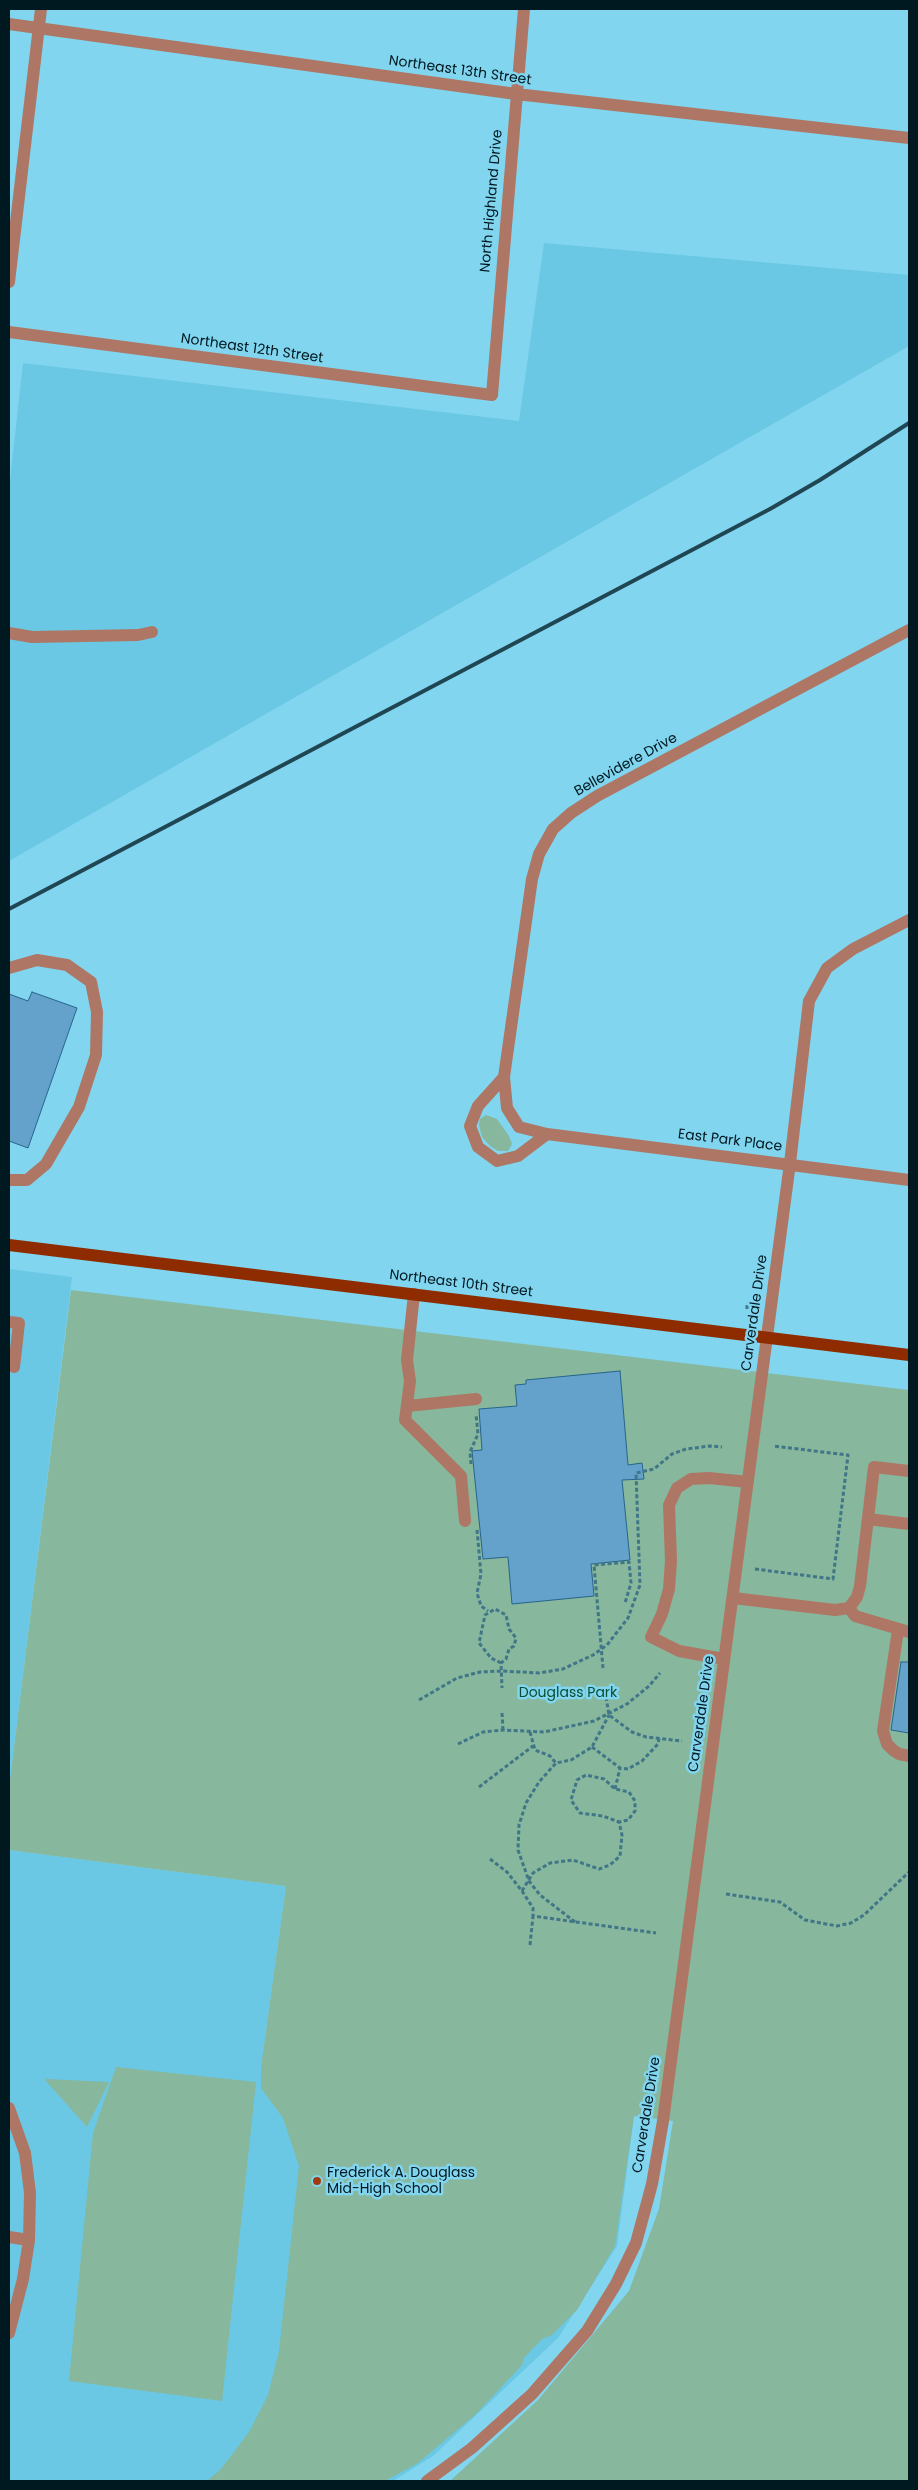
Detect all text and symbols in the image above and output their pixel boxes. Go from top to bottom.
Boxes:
street label: Northeast 13th Street [388,53,532,89]
street label: North Highland Drive [477,129,507,273]
street label: Northeast 12th Street [180,331,324,367]
street label: Bellevidere Drive [572,730,680,800]
street label: East Park Place [677,1126,783,1156]
street label: Carverdale Drive [739,1254,771,1372]
street label: Northeast 10th Street [388,1267,534,1301]
street label: Carverdale Drive [686,1655,718,1773]
park label: Douglass Park [519,1685,617,1701]
street label: Carverdale Drive [630,2056,664,2174]
place label: Frederick A. Douglass Mid-High School [327,2165,475,2198]
marker: Frederick A. Douglass Mid-High School [311,2175,323,2187]

